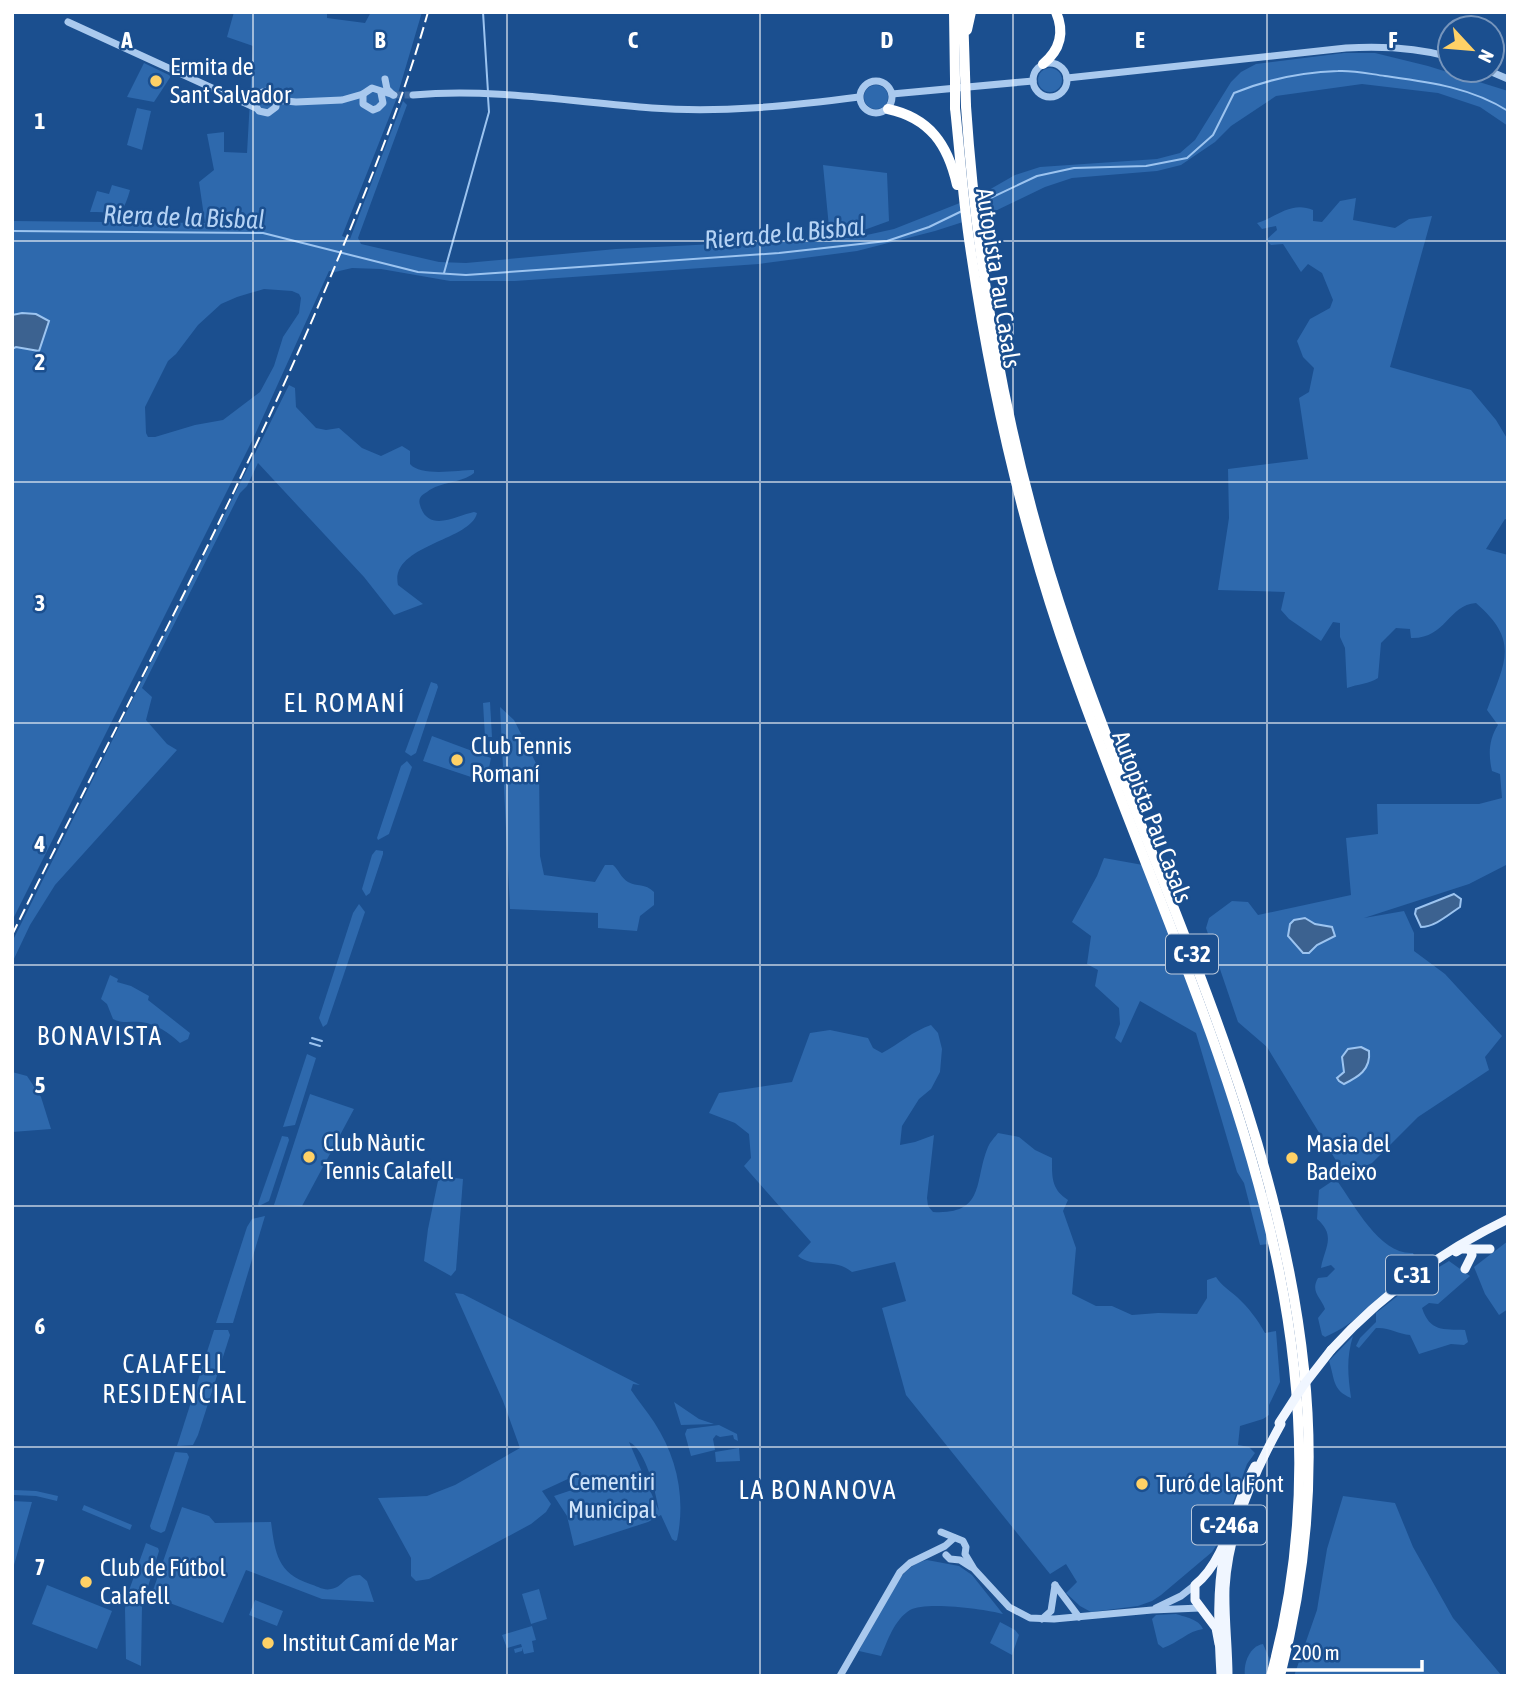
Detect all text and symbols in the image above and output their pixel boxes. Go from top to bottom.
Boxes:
north arrow [1436,14,1506,84]
text: A [120,27,133,53]
text: B [375,27,386,53]
text: C [628,27,639,53]
text: D [881,27,894,53]
text: E [1135,27,1145,53]
text: F [1388,27,1398,53]
text: N [1474,47,1499,66]
place label: Ermita de Sant Salvador [170,53,292,108]
marker: Ermita de Sant Salvador [148,73,164,89]
text: 1 [35,108,46,134]
street label: Autopista Pau Casals [971,186,1026,370]
water label: Riera de la Bisbal [103,199,265,235]
water label: Riera de la Bisbal [703,211,867,255]
text: 2 [35,349,45,375]
text: 3 [35,590,45,616]
district label: EL ROMANÍ [284,688,406,718]
street label: Autopista Pau Casals [1107,727,1198,907]
place label: Club Tennis Romaní [471,732,572,787]
marker: Club Tennis Romaní [449,752,465,768]
text: 4 [34,831,46,857]
road number: C-32 [1166,934,1218,973]
district label: BONAVISTA [37,1021,163,1051]
text: 5 [35,1072,46,1098]
place label: Club Nàutic Tennis Calafell [323,1129,454,1184]
place label: Masia del Badeixo [1306,1130,1391,1185]
marker: Club Nàutic Tennis Calafell [301,1149,317,1165]
marker: Masia del Badeixo [1284,1150,1300,1166]
road number: C-31 [1386,1256,1438,1294]
text: 6 [35,1313,46,1339]
district label: CALAFELL RESIDENCIAL [102,1349,248,1409]
park label: Cementiri Municipal [568,1468,657,1523]
place label: Turó de la Font [1156,1470,1284,1497]
district label: LA BONANOVA [738,1475,898,1505]
marker: Turó de la Font [1134,1476,1150,1492]
road number: C-246a [1192,1506,1266,1544]
text: 7 [35,1554,45,1580]
place label: Club de Fútbol Calafell [100,1554,227,1609]
marker: Club de Fútbol Calafell [78,1574,94,1590]
scale bar [1282,1628,1422,1672]
place label: Institut Camí de Mar [282,1629,458,1656]
marker: Institut Camí de Mar [260,1635,276,1651]
text: 200 m [1292,1640,1340,1664]

